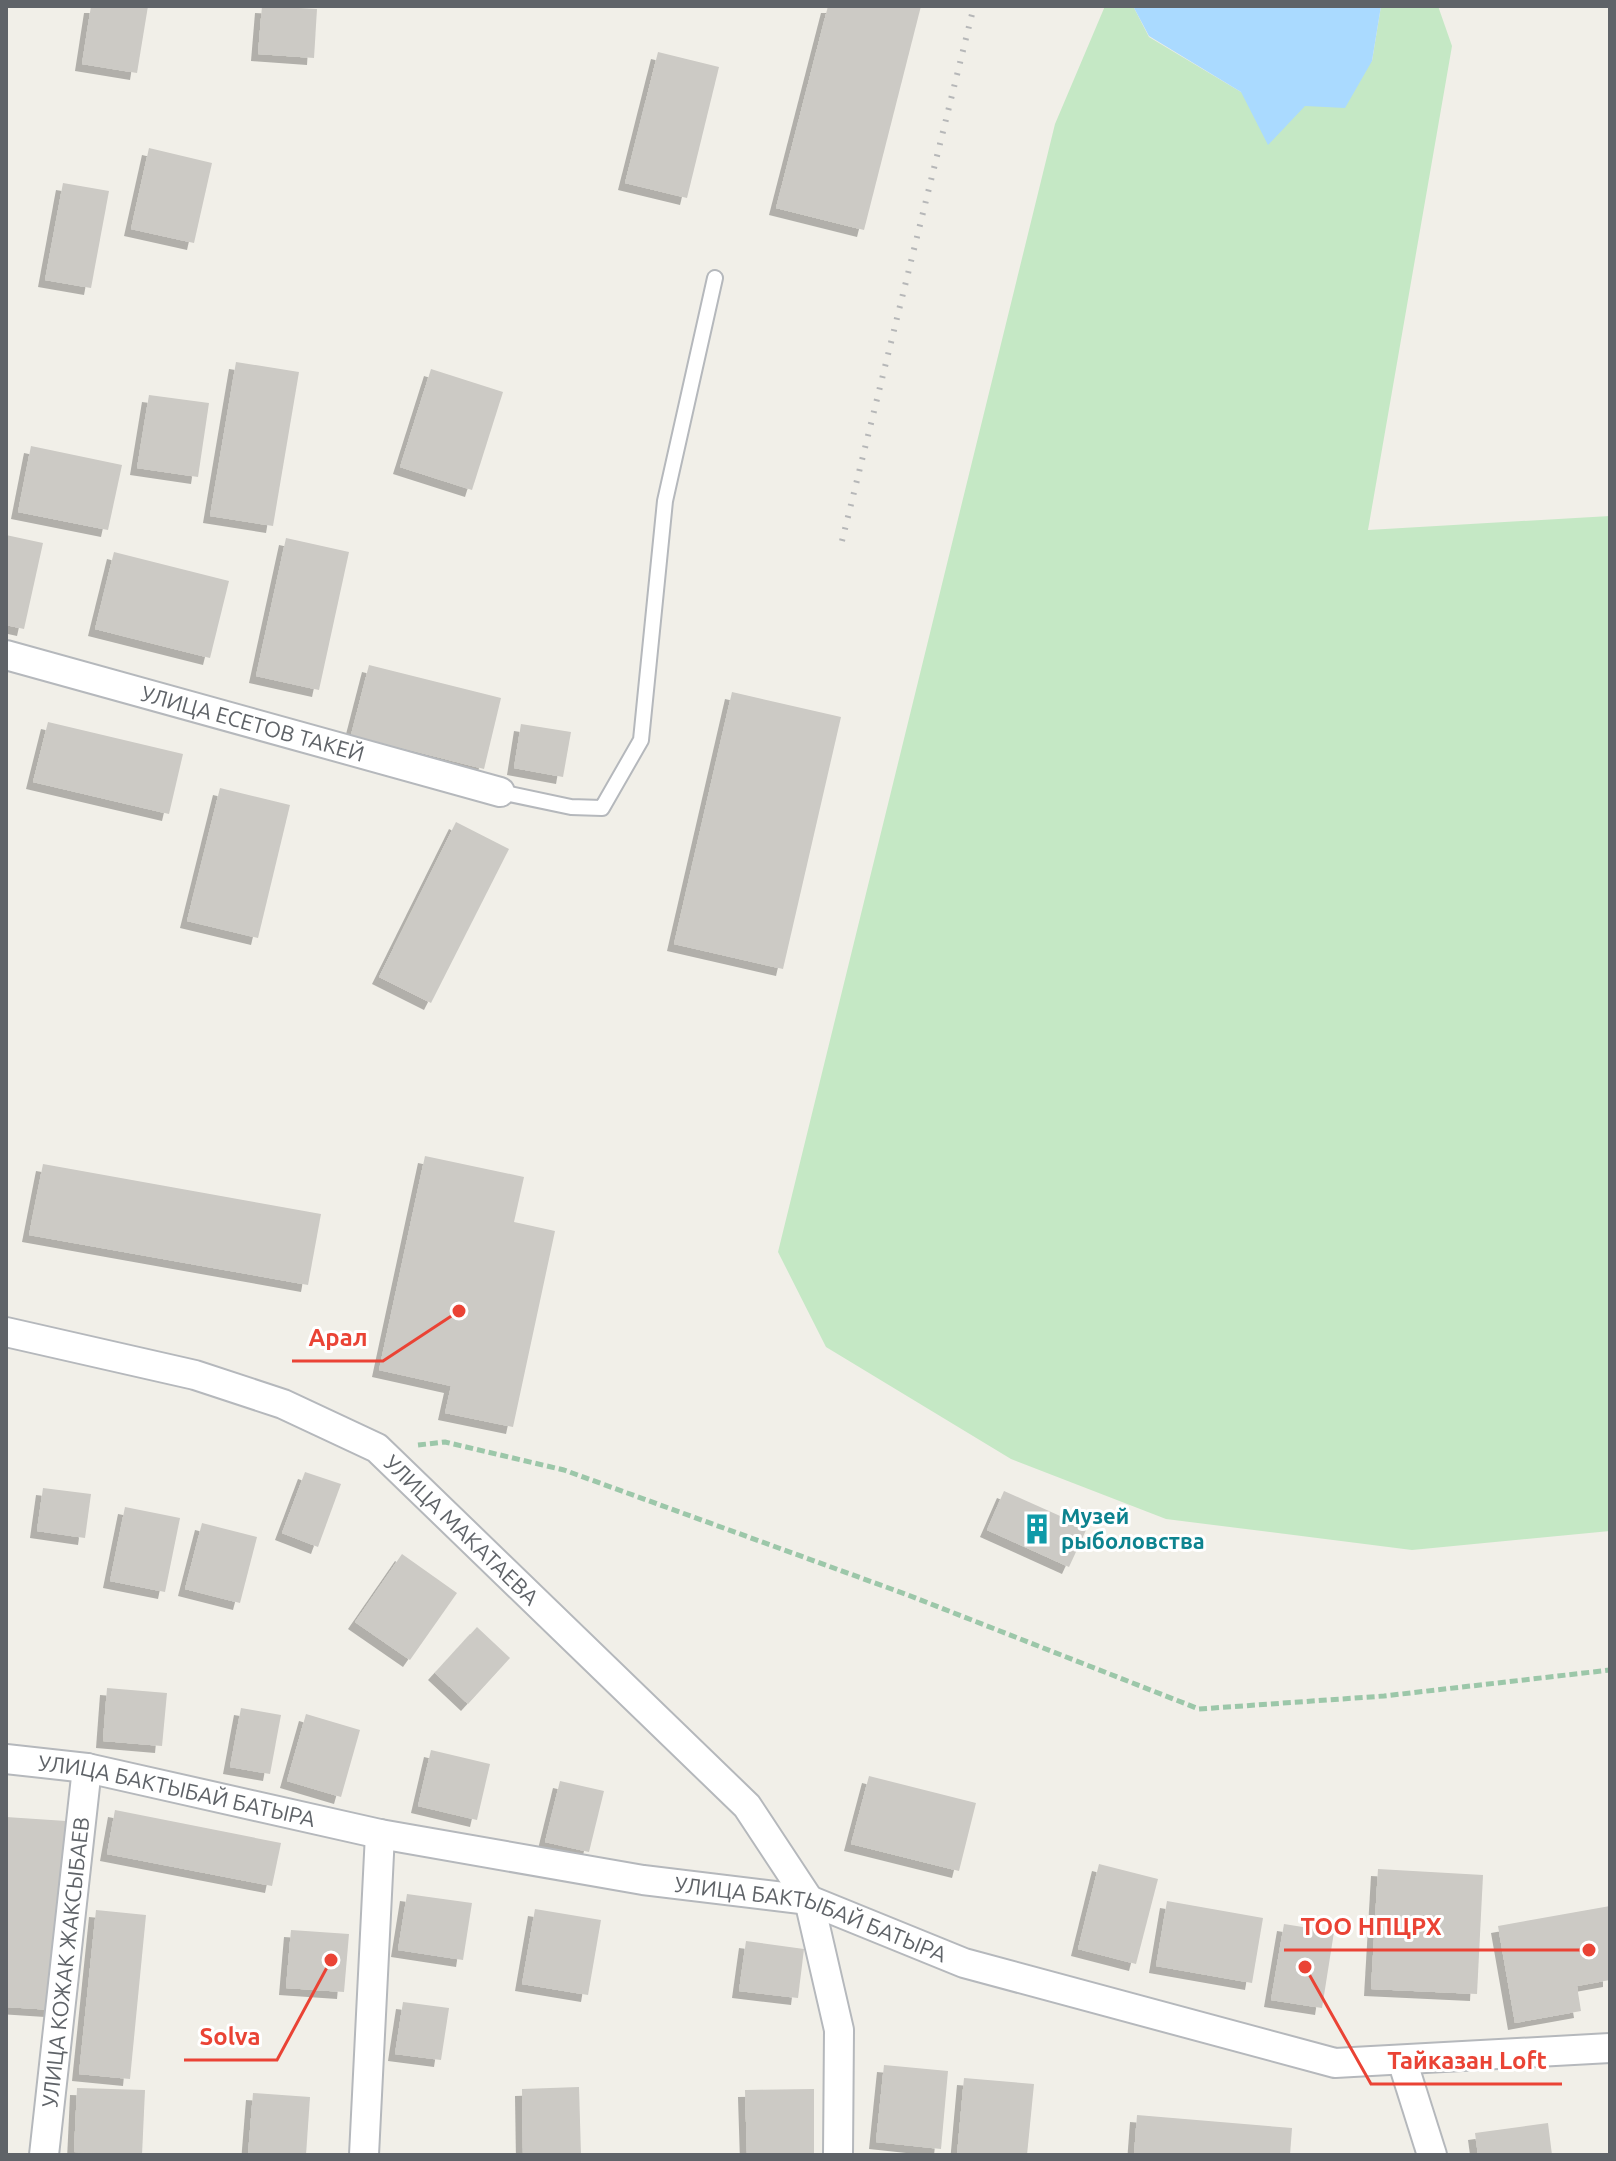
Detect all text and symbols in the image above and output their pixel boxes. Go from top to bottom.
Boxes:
street label: УЛИЦА ЕСЕТОВ ТАКЕЙ [138,680,367,766]
callout: Арал [292,1313,383,1361]
text: Арал [308,1324,368,1351]
street label: УЛИЦА МАКАТАЕВА [380,1449,545,1610]
place label: Музей рыболовства [1061,1503,1205,1553]
building icon: Музей рыболовства [1020,1512,1054,1546]
street label: УЛИЦА БАКТЫБАЙ БАТЫРА [37,1750,319,1831]
street label: УЛИЦА КОЖАК ЖАКСЫБАЕВ [36,1816,93,2109]
street label: УЛИЦА БАКТЫБАЙ БАТЫРА [673,1871,951,1967]
callout: ТОО НПЦРХ [1284,1902,1457,1950]
text: ТОО НПЦРХ [1300,1913,1442,1940]
callout: Solva [184,2012,277,2060]
text: Solva [200,2023,260,2050]
callout: Тайказан Loft [1371,2036,1562,2084]
text: Тайказан Loft [1387,2047,1547,2074]

